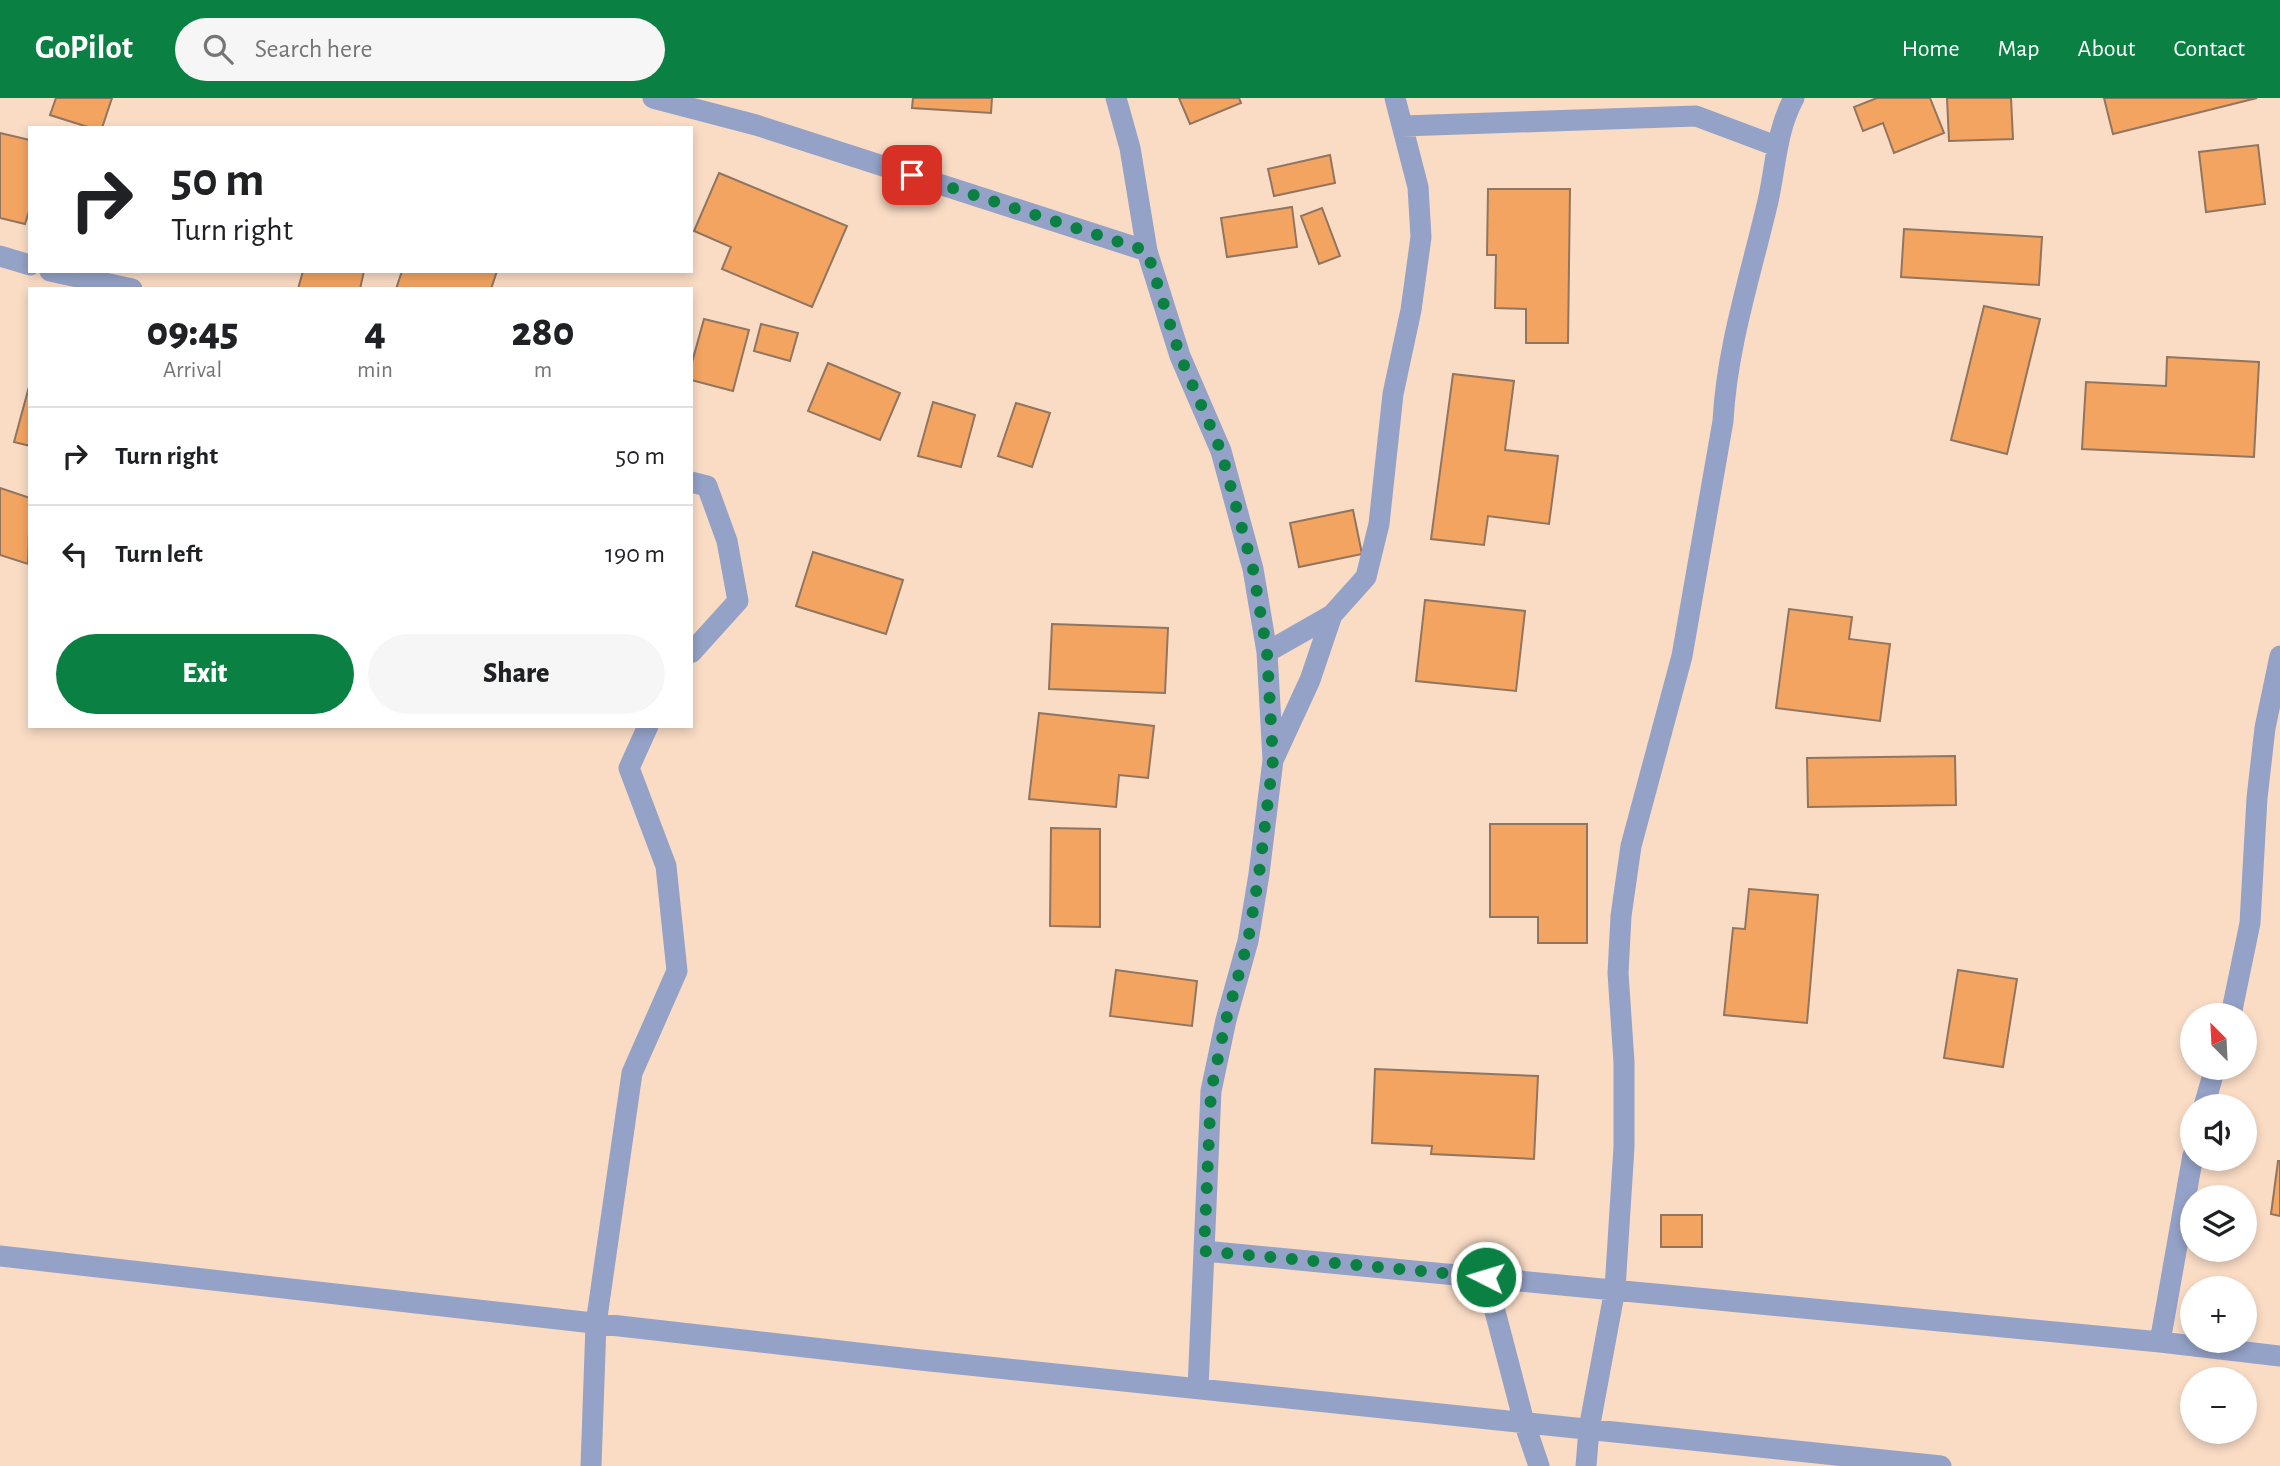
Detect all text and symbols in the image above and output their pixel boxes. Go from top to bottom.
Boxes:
search box [175,18,665,81]
icon: search [199,30,237,68]
text: GoPilot [35,32,133,65]
text: Search here [255,36,372,62]
text: Home [1902,37,1960,61]
text: Map [1998,37,2040,61]
text: About [2078,37,2135,61]
text: Contact [2173,37,2245,61]
pin [882,145,942,205]
icon: right [56,154,147,245]
text: 50 m [171,156,265,205]
icon: arrive [893,156,931,194]
text: Turn right [171,214,293,246]
text: 09:45 [147,311,238,353]
text: 4 [364,311,386,353]
text: 280 [511,311,574,353]
text: Arrival [163,359,222,382]
text: min [357,359,393,382]
text: m [534,359,552,382]
icon: right [56,437,94,475]
text: Turn right [115,443,218,469]
text: 50 m [615,443,665,469]
icon: left [56,535,94,573]
text: Turn left [115,541,203,567]
text: 190 m [605,541,665,567]
button: Exit [56,634,354,714]
button: Share [368,634,665,714]
north arrow [2180,1003,2258,1080]
map controls [2180,1003,2257,1444]
button: sound [2180,1094,2257,1171]
button: layers [2180,1185,2257,1262]
position arrow [1449,1240,1523,1314]
button: + [2180,1276,2257,1353]
button: − [2180,1367,2257,1444]

